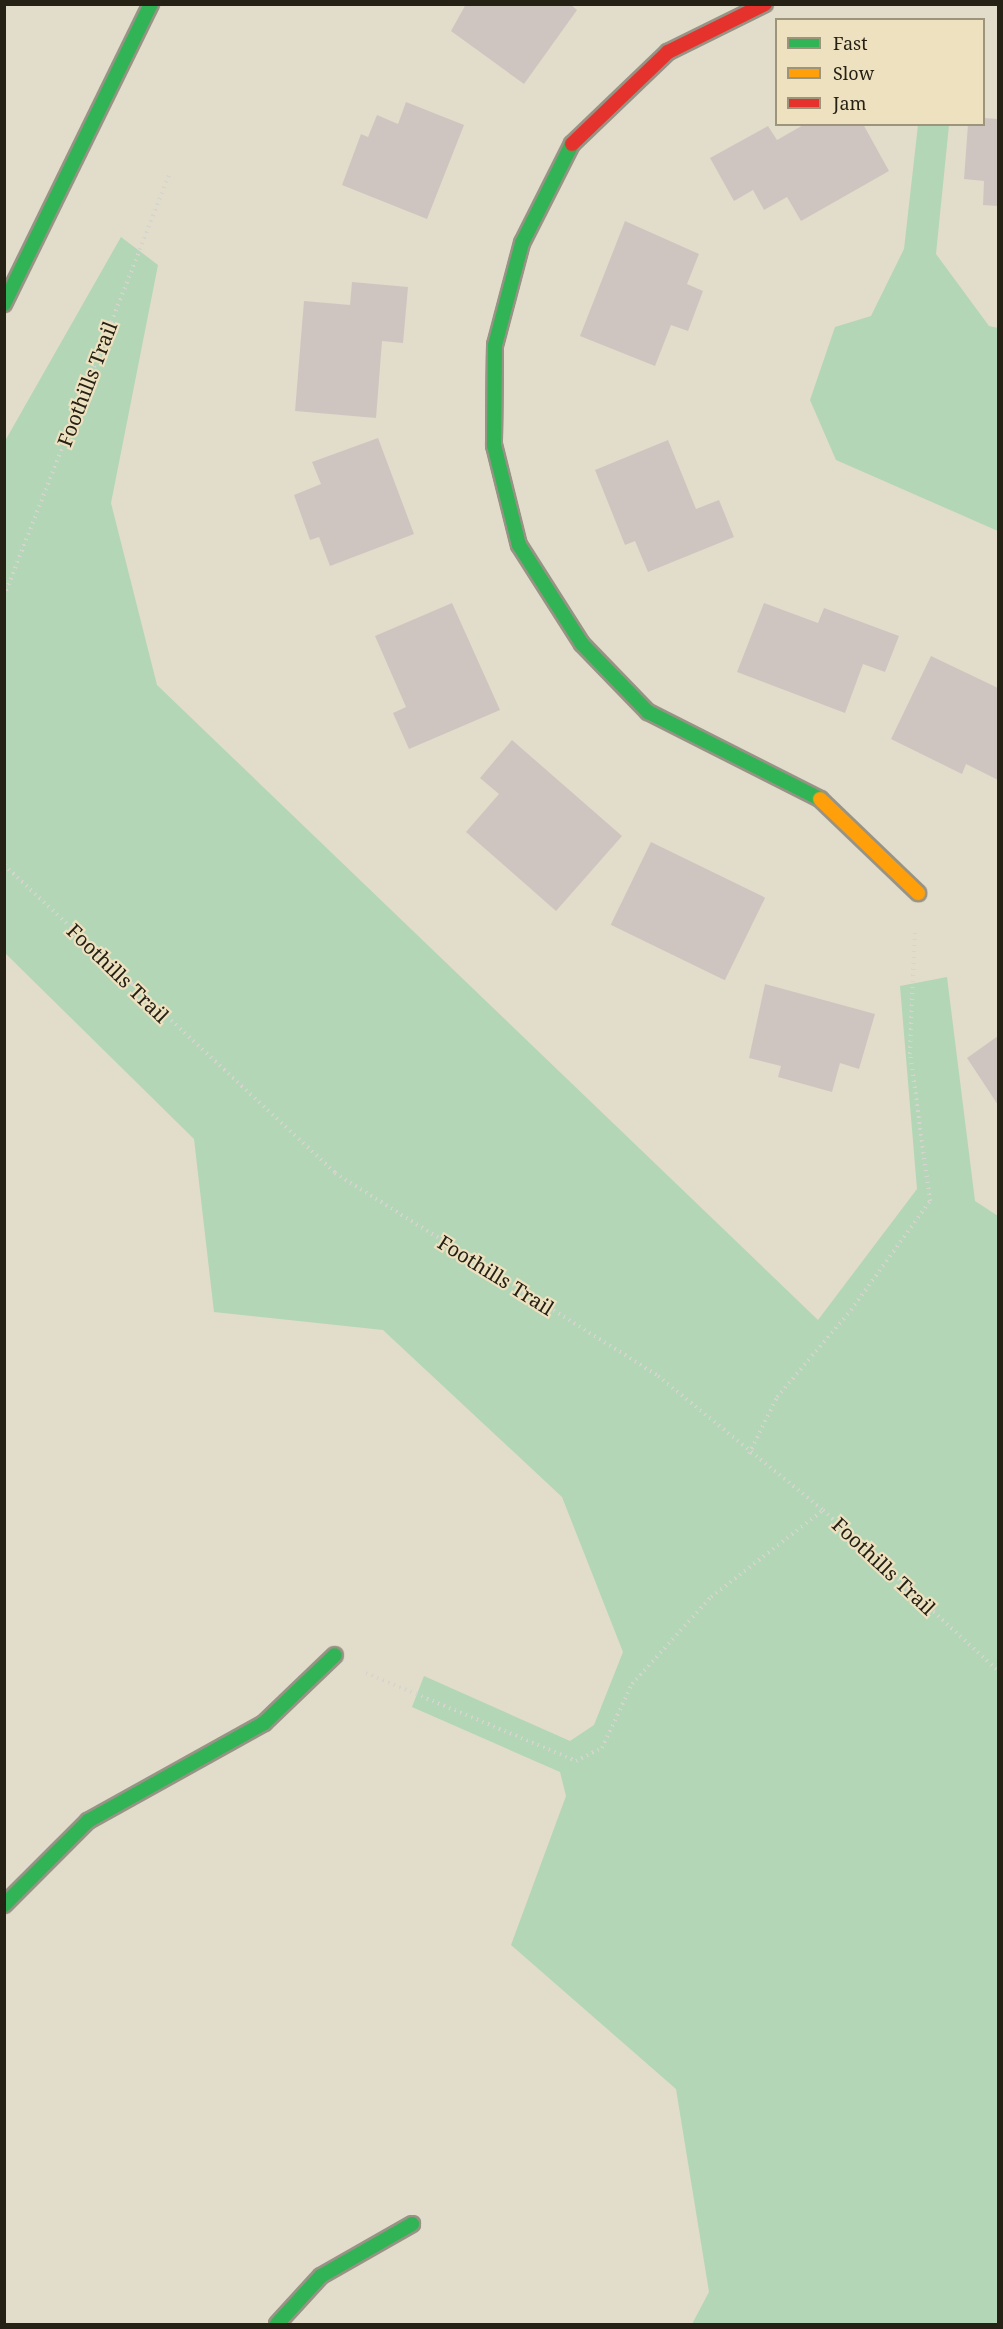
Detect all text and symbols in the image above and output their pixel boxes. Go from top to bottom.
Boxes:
legend [775,18,985,126]
text: Fast [833,31,868,55]
text: Slow [833,61,874,85]
text: Jam [833,91,867,115]
street label: Foothills Trail [52,318,122,450]
street label: Foothills Trail [62,919,174,1027]
street label: Foothills Trail [434,1230,558,1320]
street label: Foothills Trail [828,1512,940,1620]

